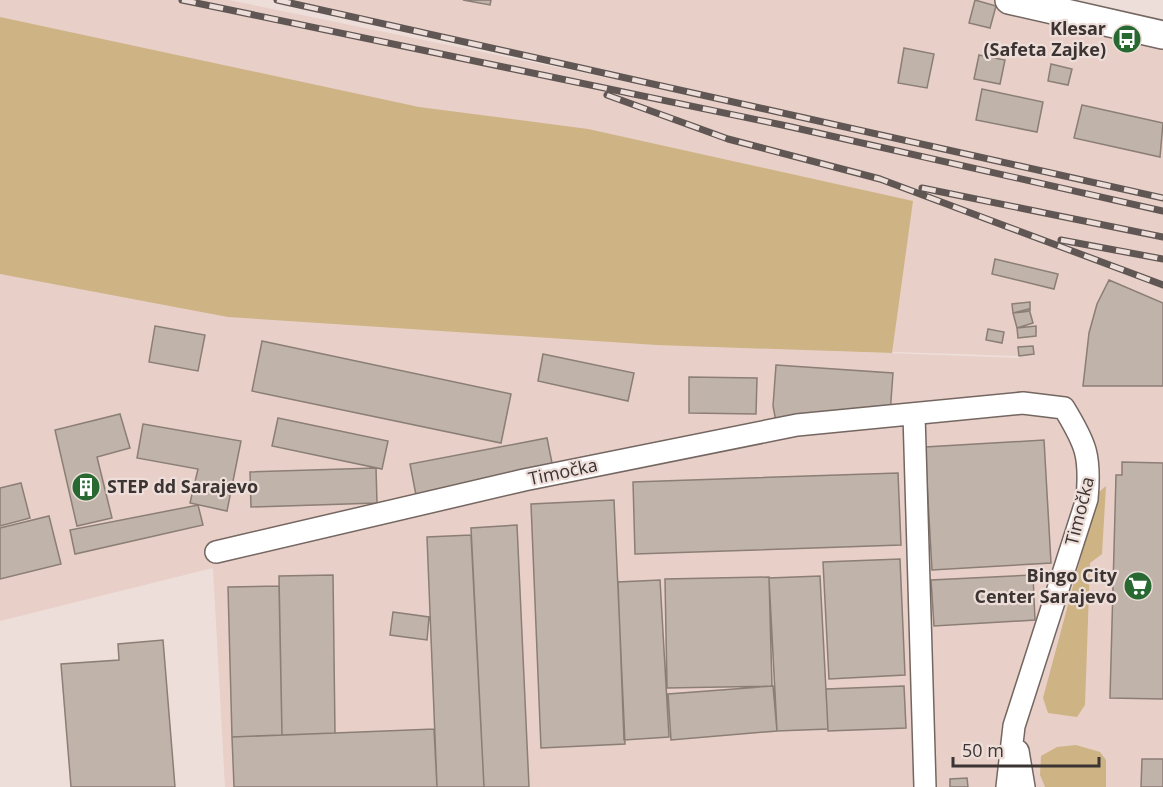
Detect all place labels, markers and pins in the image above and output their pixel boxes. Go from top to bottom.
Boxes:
place label: Klesar (Safeta Zajke) [983,16,1106,61]
bus stop icon: Klesar (Safeta Zajke) [1111,23,1143,55]
building icon: STEP dd Sarajevo [70,471,102,503]
place label: STEP dd Sarajevo [107,474,258,498]
place label: Bingo City Center Sarajevo [974,563,1118,608]
supermarket icon: Bingo City Center Sarajevo [1122,570,1154,602]

